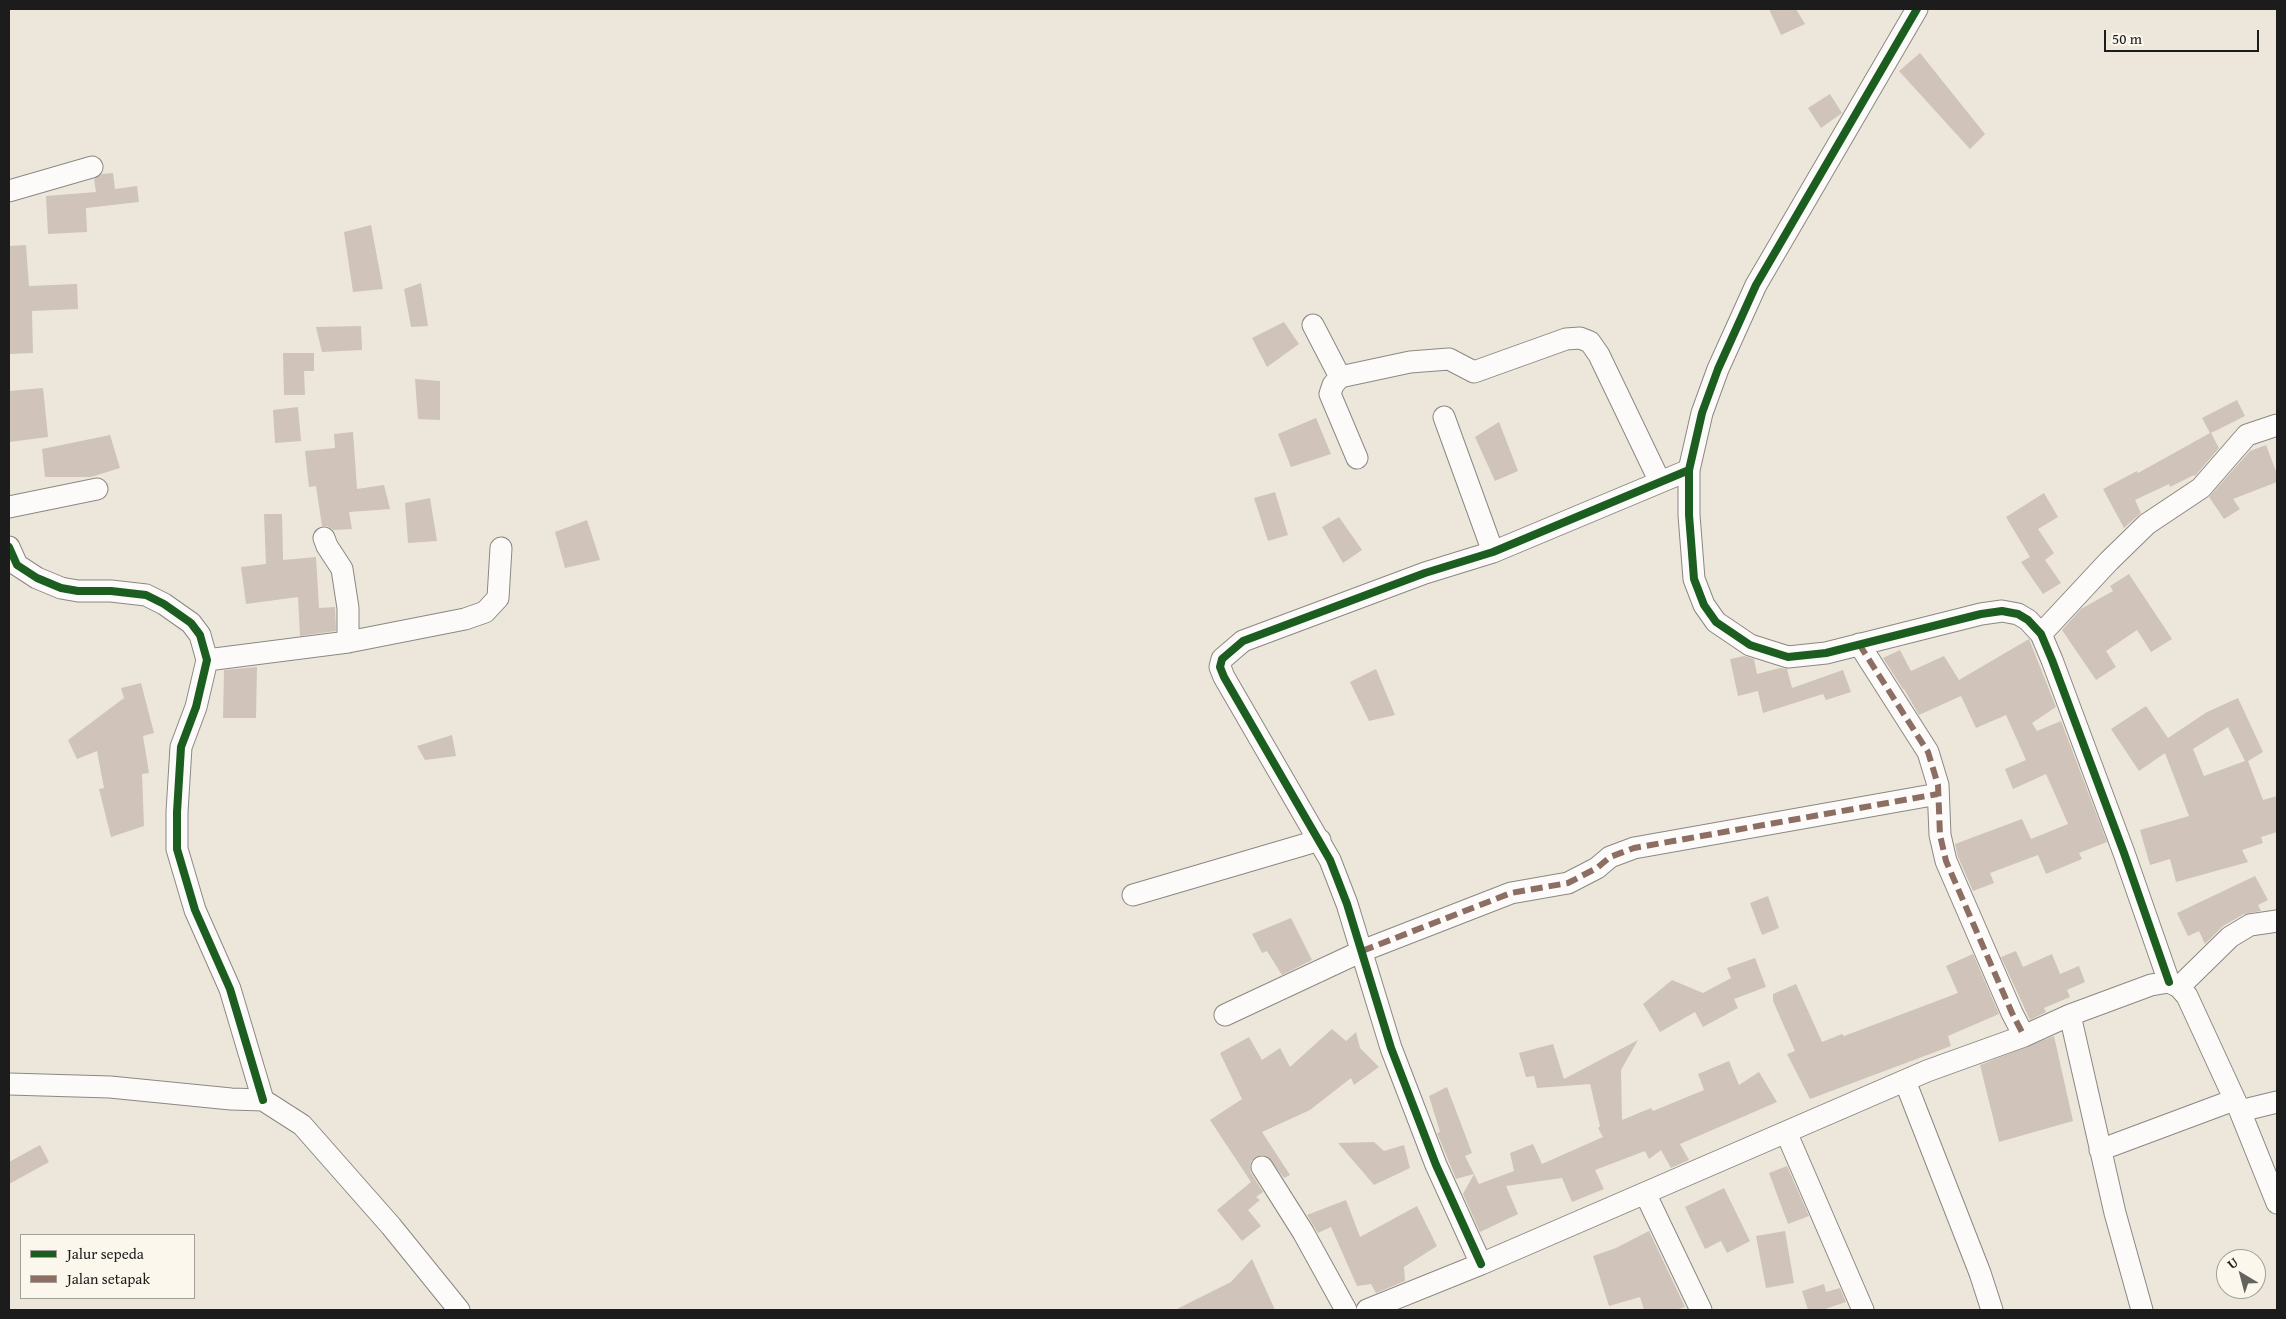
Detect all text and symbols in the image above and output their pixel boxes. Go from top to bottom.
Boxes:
scale bar [2106,20,2261,52]
text: 50 m [2112,28,2142,49]
legend [20,1234,195,1299]
text: Jalur sepeda [67,1243,144,1264]
north arrow [2216,1249,2266,1299]
text: U [2223,1252,2242,1274]
text: Jalan setapak [67,1268,150,1289]

